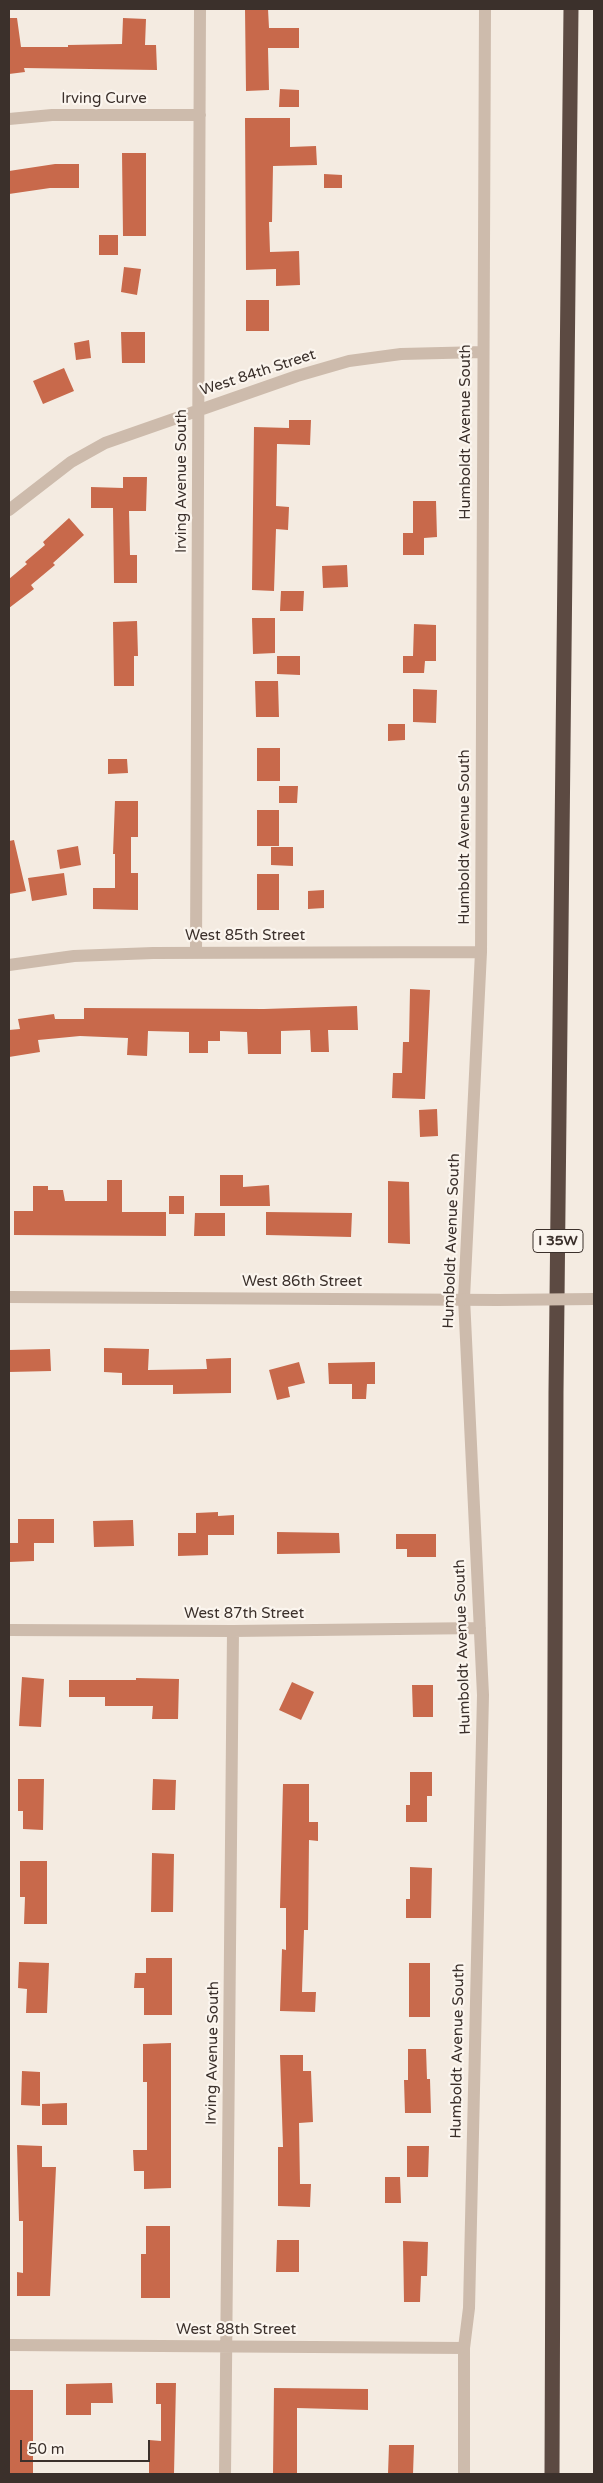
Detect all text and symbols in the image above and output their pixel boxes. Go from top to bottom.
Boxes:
street label: Irving Curve [61,90,147,108]
street label: Humboldt Avenue South [457,344,475,520]
street label: West 84th Street [198,346,318,400]
street label: Irving Avenue South [173,409,191,553]
street label: Humboldt Avenue South [456,749,474,925]
street label: West 85th Street [185,927,305,945]
street label: Humboldt Avenue South [440,1153,464,1329]
road number: I 35W [533,1230,583,1252]
street label: West 86th Street [242,1273,362,1291]
street label: Humboldt Avenue South [451,1559,475,1735]
street label: West 87th Street [184,1605,304,1623]
street label: Humboldt Avenue South [447,1963,469,2139]
street label: Irving Avenue South [203,1981,223,2125]
street label: West 88th Street [176,2321,296,2339]
scale bar [22,2430,152,2462]
text: 50 m [28,2440,65,2458]

